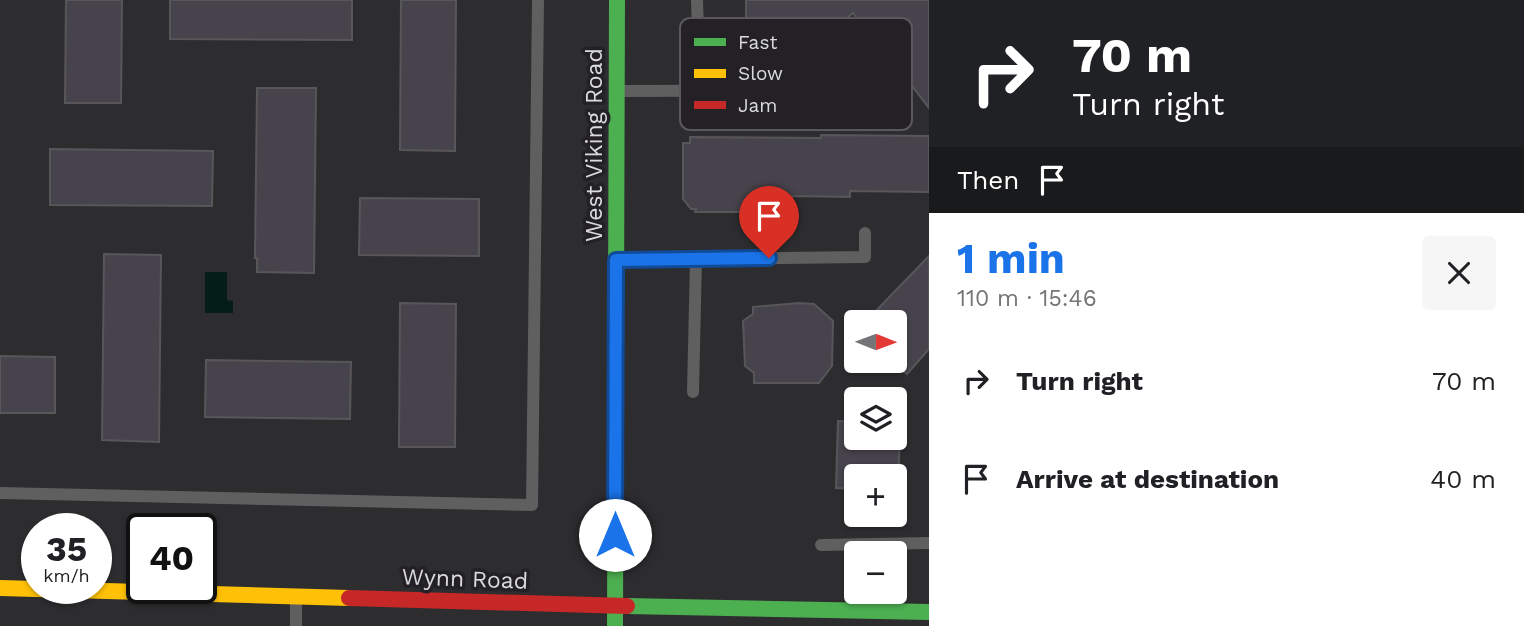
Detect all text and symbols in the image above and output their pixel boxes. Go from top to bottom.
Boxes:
legend [680,18,912,130]
text: 70 m [1072,26,1192,84]
icon: right [957,28,1048,119]
text: Fast [738,31,777,54]
street label: West Viking Road [581,48,608,242]
text: Slow [738,62,783,85]
text: Turn right [1072,85,1224,123]
text: Jam [738,94,777,117]
icon: arrive [1033,161,1071,199]
text: Then [957,165,1019,195]
pin [739,186,799,258]
icon: arrive [750,197,788,235]
text: 1 min [957,234,1065,283]
button: close [1422,236,1496,310]
text: 110 m · 15:46 [957,285,1097,312]
north arrow [844,310,906,373]
map controls [844,310,907,604]
icon: right [957,362,995,400]
text: Turn right [1016,366,1143,396]
text: 70 m [1432,366,1496,396]
button: layers [844,387,907,450]
icon: arrive [957,460,995,498]
button: + [844,464,907,527]
text: Arrive at destination [1016,464,1279,494]
text: 40 m [1430,464,1496,494]
position arrow [578,498,652,572]
speed limit sign: 40 [126,513,217,604]
text: 35 [46,528,87,570]
button: − [844,541,907,604]
street label: Wynn Road [401,563,529,595]
text: km/h [43,565,90,586]

